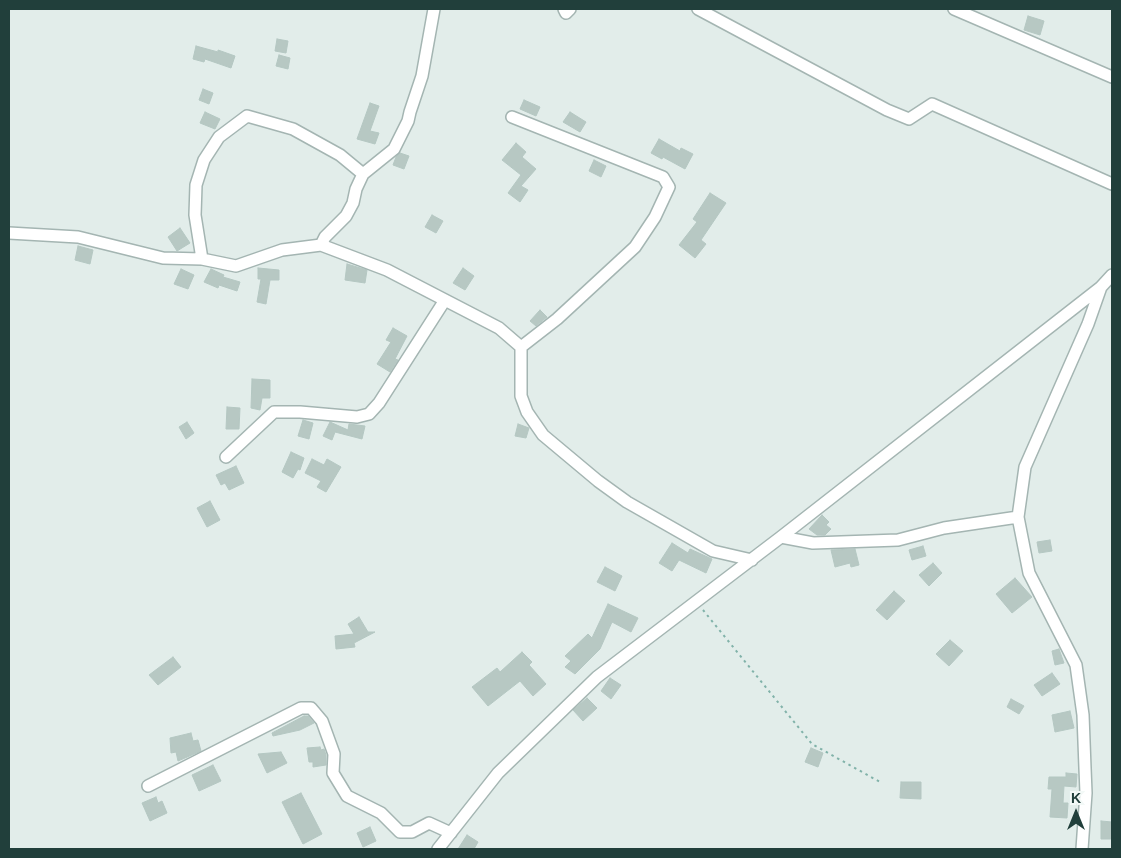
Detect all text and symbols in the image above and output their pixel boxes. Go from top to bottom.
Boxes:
north arrow [1051,788,1101,838]
text: K [1071,790,1081,806]

